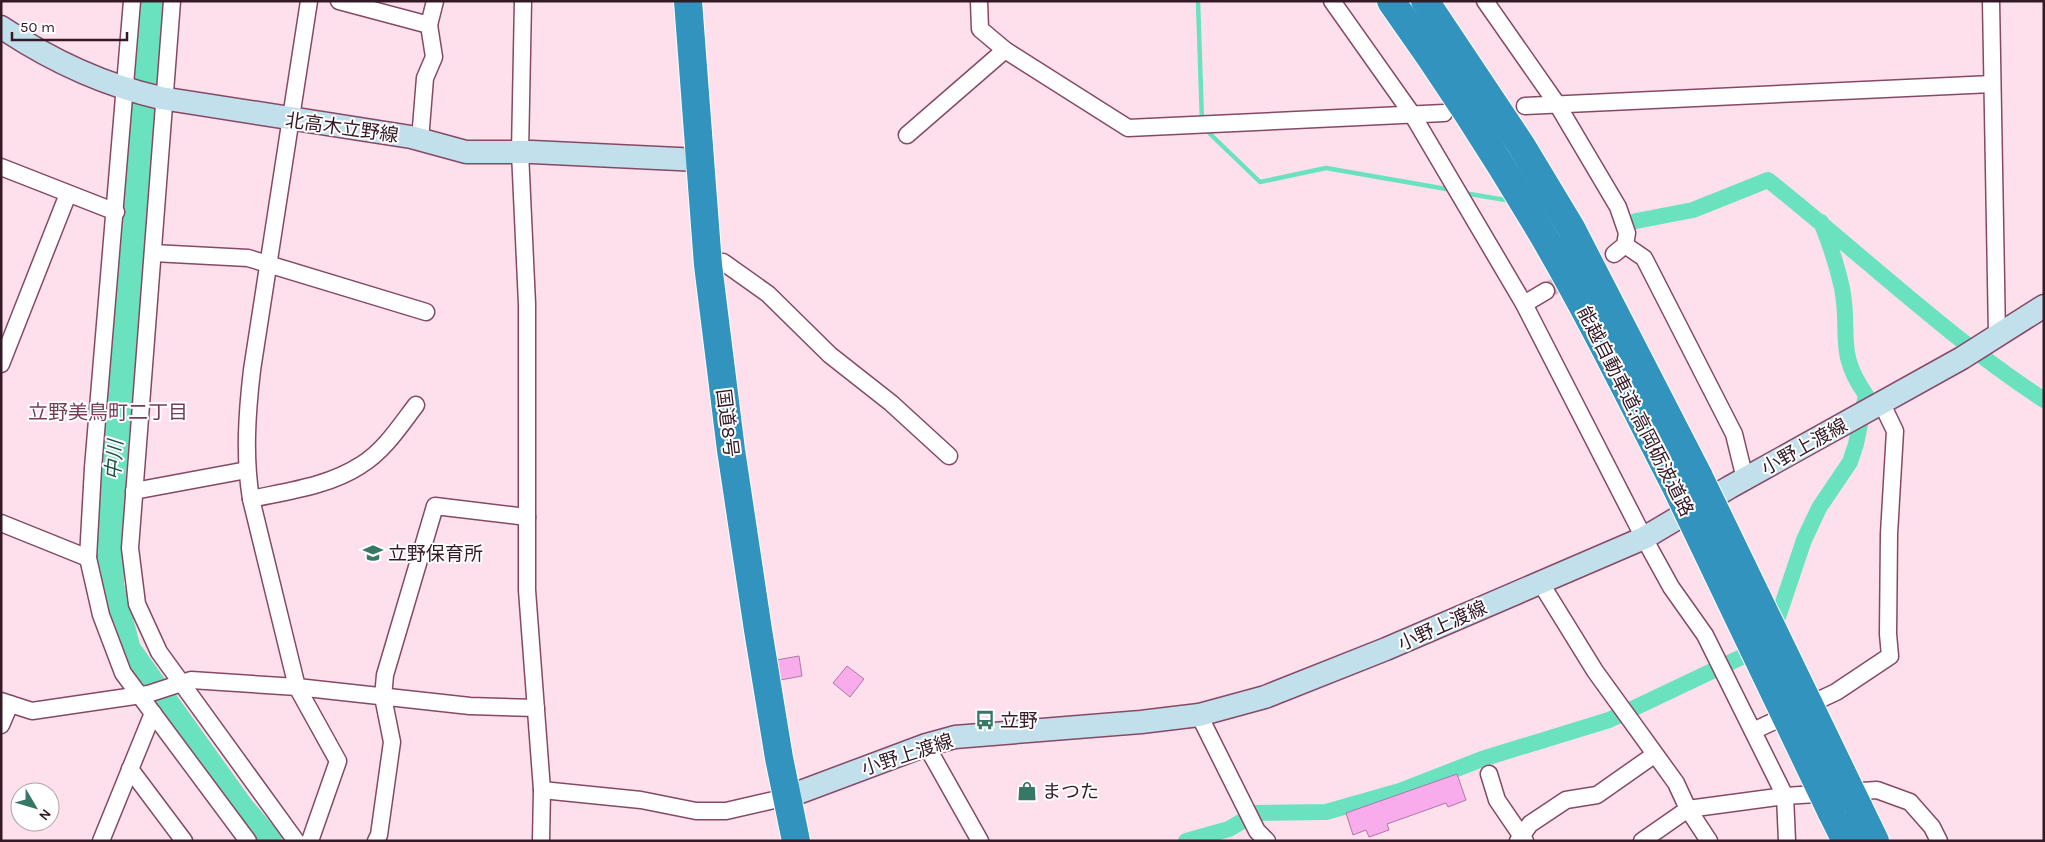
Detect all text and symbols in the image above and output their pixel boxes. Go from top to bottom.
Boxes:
scale bar [12,10,128,42]
text: 50 m [20,18,55,36]
street label: 北高木立野線 [284,109,400,147]
street label: 能越自動車道;高岡砺波道路 [1572,303,1698,520]
street label: 国道8号 [712,388,742,459]
district label: 立野美鳥町二丁目 [28,401,188,424]
street label: 小野上渡線 [1758,414,1851,480]
water label: 中川 [102,437,128,481]
school or university icon: 立野保育所 [362,542,384,564]
place label: 立野保育所 [388,543,483,565]
street label: 小野上渡線 [1395,597,1490,655]
bus stop icon: 立野 [974,709,996,731]
place label: 立野 [1000,710,1038,732]
street label: 小野上渡線 [859,730,956,780]
shop icon: まつた [1016,780,1038,802]
place label: まつた [1042,781,1099,803]
north arrow [10,782,60,832]
text: N [35,806,55,824]

